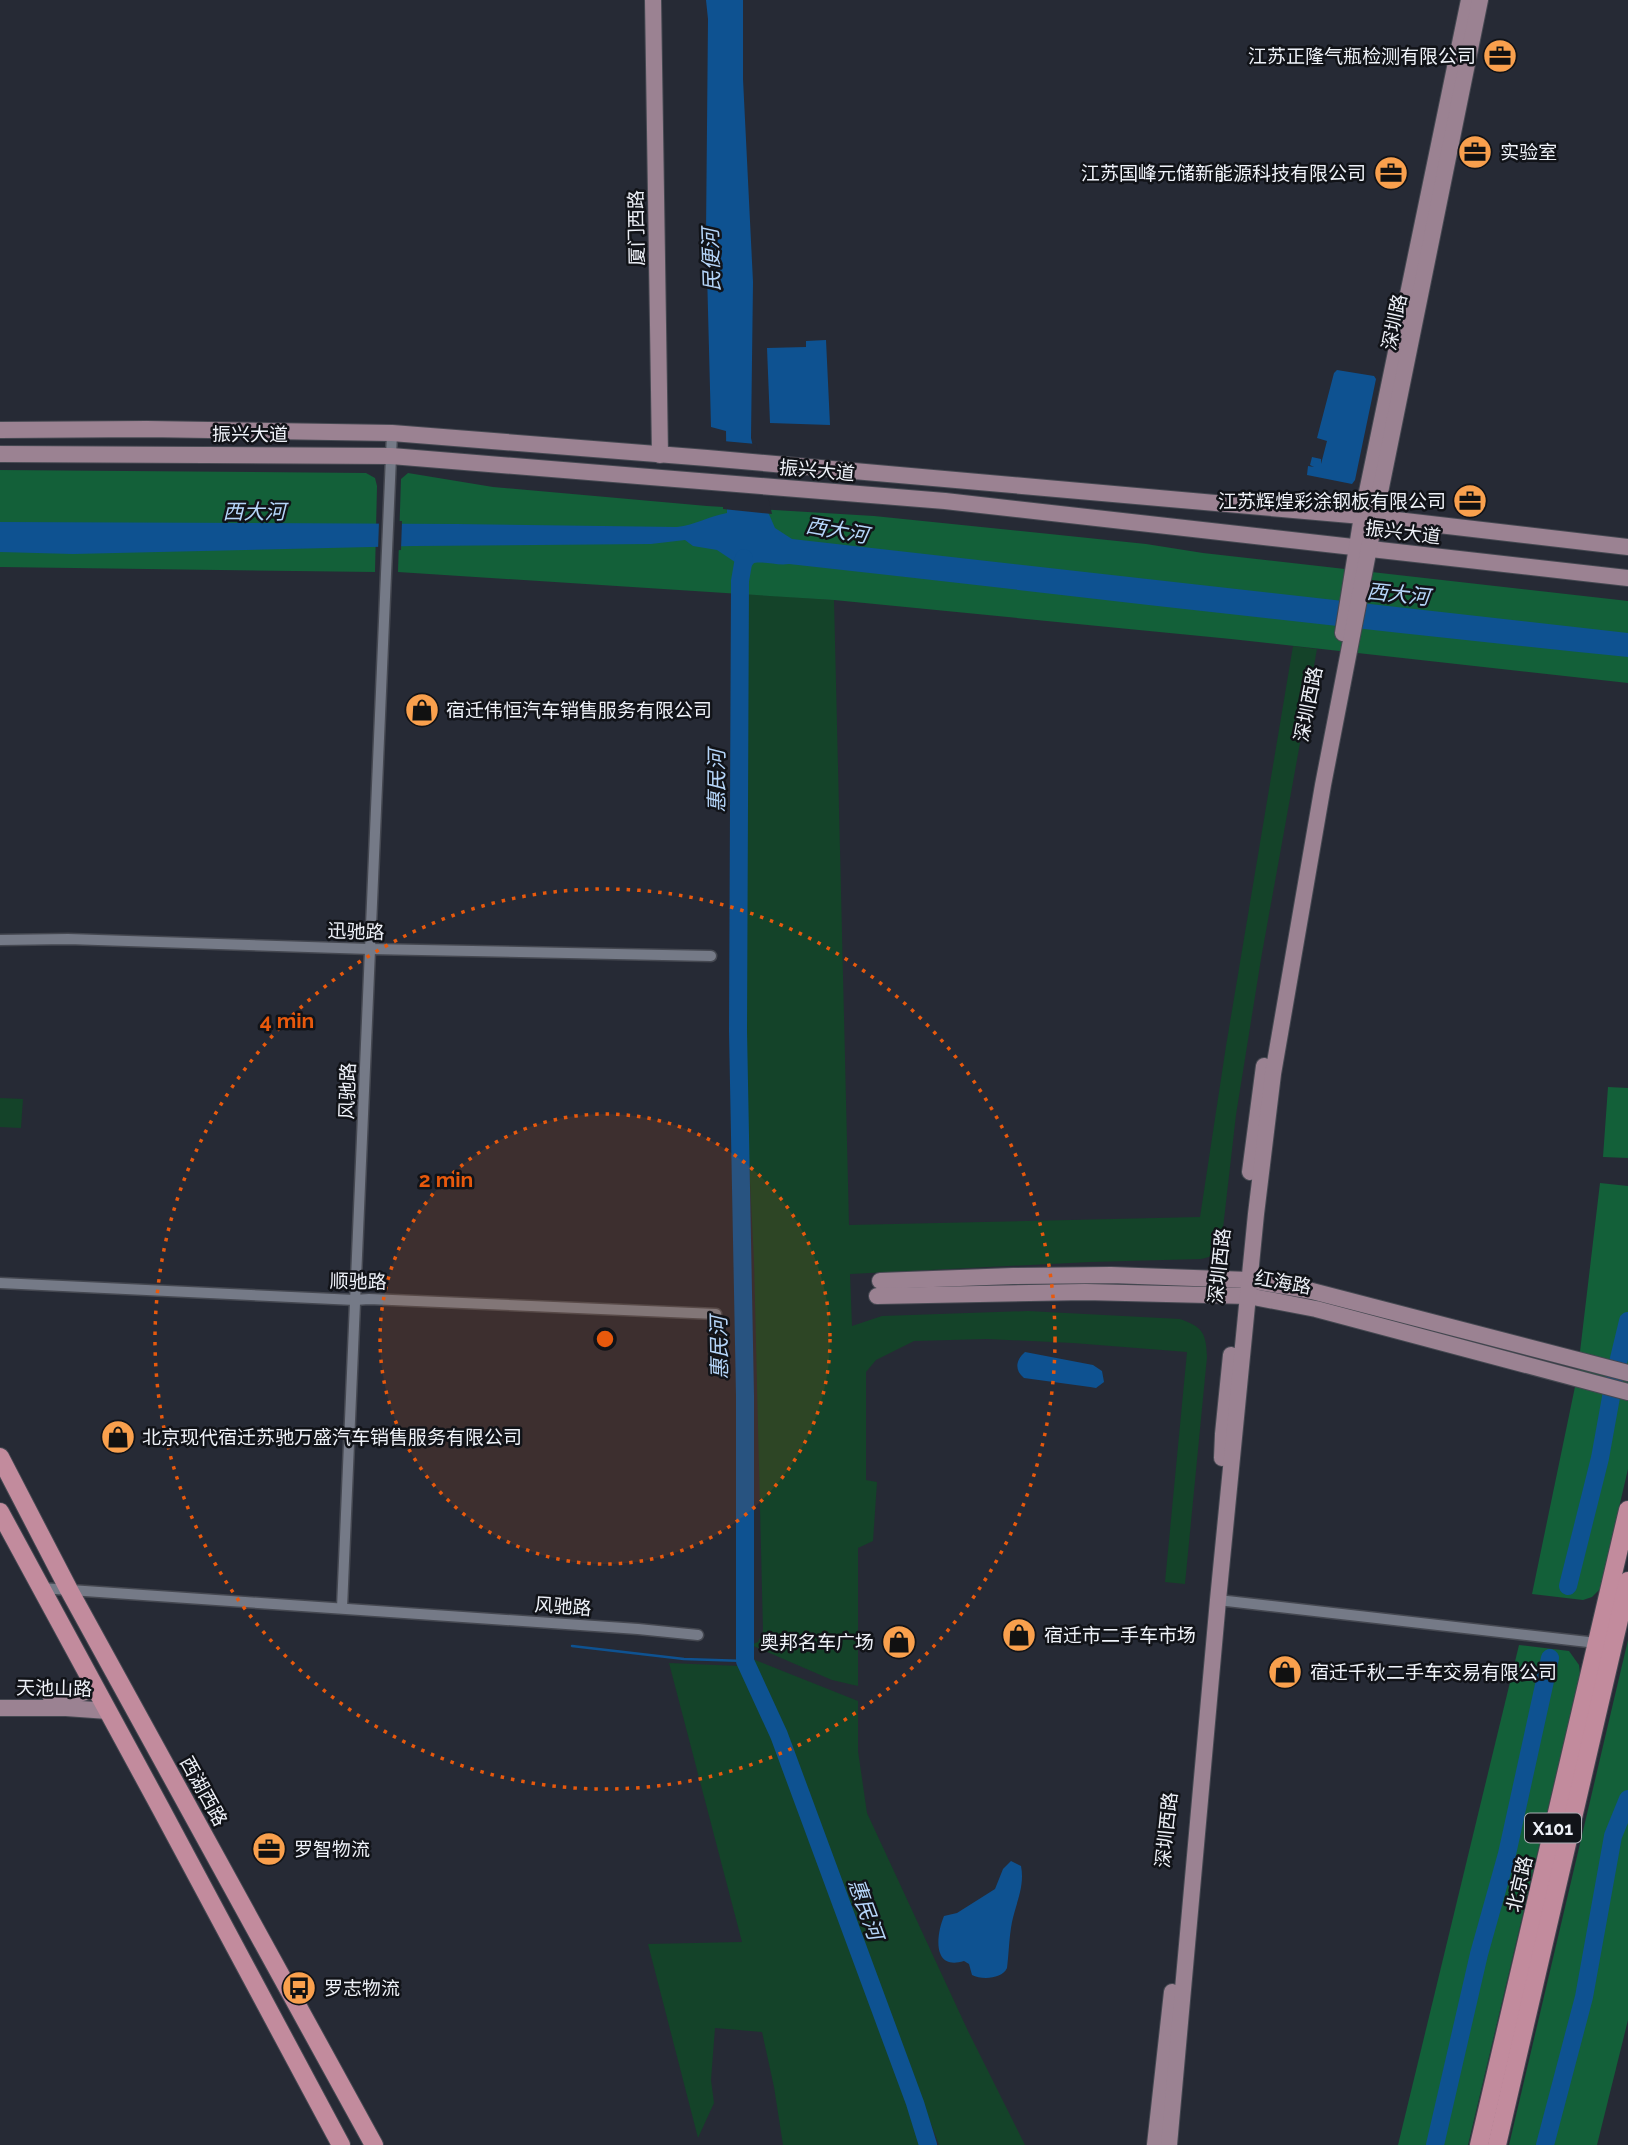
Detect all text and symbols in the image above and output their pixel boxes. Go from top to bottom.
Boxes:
office icon: 江苏正隆气瓶检测有限公司 [1481,37,1519,75]
place label: 江苏正隆气瓶检测有限公司 [1248,45,1476,67]
office icon: 实验室 [1456,133,1494,171]
place label: 实验室 [1500,141,1557,163]
office icon: 江苏国峰元储新能源科技有限公司 [1372,154,1410,192]
place label: 江苏国峰元储新能源科技有限公司 [1081,162,1366,184]
street label: 厦门西路 [624,190,648,266]
water label: 民便河 [697,224,725,292]
street label: 深圳路 [1377,292,1411,352]
street label: 振兴大道 [212,423,288,445]
street label: 振兴大道 [778,456,856,484]
office icon: 江苏辉煌彩涂钢板有限公司 [1451,482,1489,520]
place label: 江苏辉煌彩涂钢板有限公司 [1218,490,1446,512]
water label: 西大河 [223,499,289,524]
water label: 西大河 [804,512,874,548]
street label: 振兴大道 [1364,516,1442,548]
water label: 西大河 [1365,578,1435,610]
street label: 深圳西路 [1290,665,1326,743]
shop icon: 宿迁伟恒汽车销售服务有限公司 [403,691,441,729]
place label: 宿迁伟恒汽车销售服务有限公司 [446,699,712,721]
water label: 惠民河 [704,746,729,813]
street label: 迅驰路 [327,919,385,943]
text: 4 min [260,1008,314,1033]
street label: 风驰路 [335,1062,359,1120]
text: 2 min [419,1167,473,1192]
street label: 深圳西路 [1204,1227,1234,1305]
street label: 红海路 [1253,1266,1313,1298]
street label: 顺驰路 [329,1270,387,1292]
water label: 惠民河 [706,1312,732,1380]
centre of rings [593,1327,617,1351]
shop icon: 北京现代宿迁苏驰万盛汽车销售服务有限公司 [99,1418,137,1456]
place label: 北京现代宿迁苏驰万盛汽车销售服务有限公司 [142,1426,522,1448]
street label: 风驰路 [534,1593,592,1619]
shop icon: 宿迁市二手车市场 [1000,1616,1038,1654]
shop icon: 奥邦名车广场 [880,1623,918,1661]
place label: 宿迁市二手车市场 [1044,1624,1196,1646]
place label: 奥邦名车广场 [760,1631,874,1653]
shop icon: 宿迁千秋二手车交易有限公司 [1266,1653,1304,1691]
place label: 宿迁千秋二手车交易有限公司 [1310,1661,1557,1683]
street label: 天池山路 [16,1676,92,1700]
street label: 西湖西路 [176,1752,232,1830]
street label: 深圳西路 [1151,1791,1181,1869]
road number: X101 [1525,1814,1581,1842]
office icon: 罗智物流 [250,1830,288,1868]
place label: 罗智物流 [294,1838,370,1860]
street label: 北京路 [1502,1854,1536,1914]
water label: 惠民河 [843,1875,890,1947]
bus stop icon: 罗志物流 [280,1969,318,2007]
place label: 罗志物流 [324,1977,400,1999]

